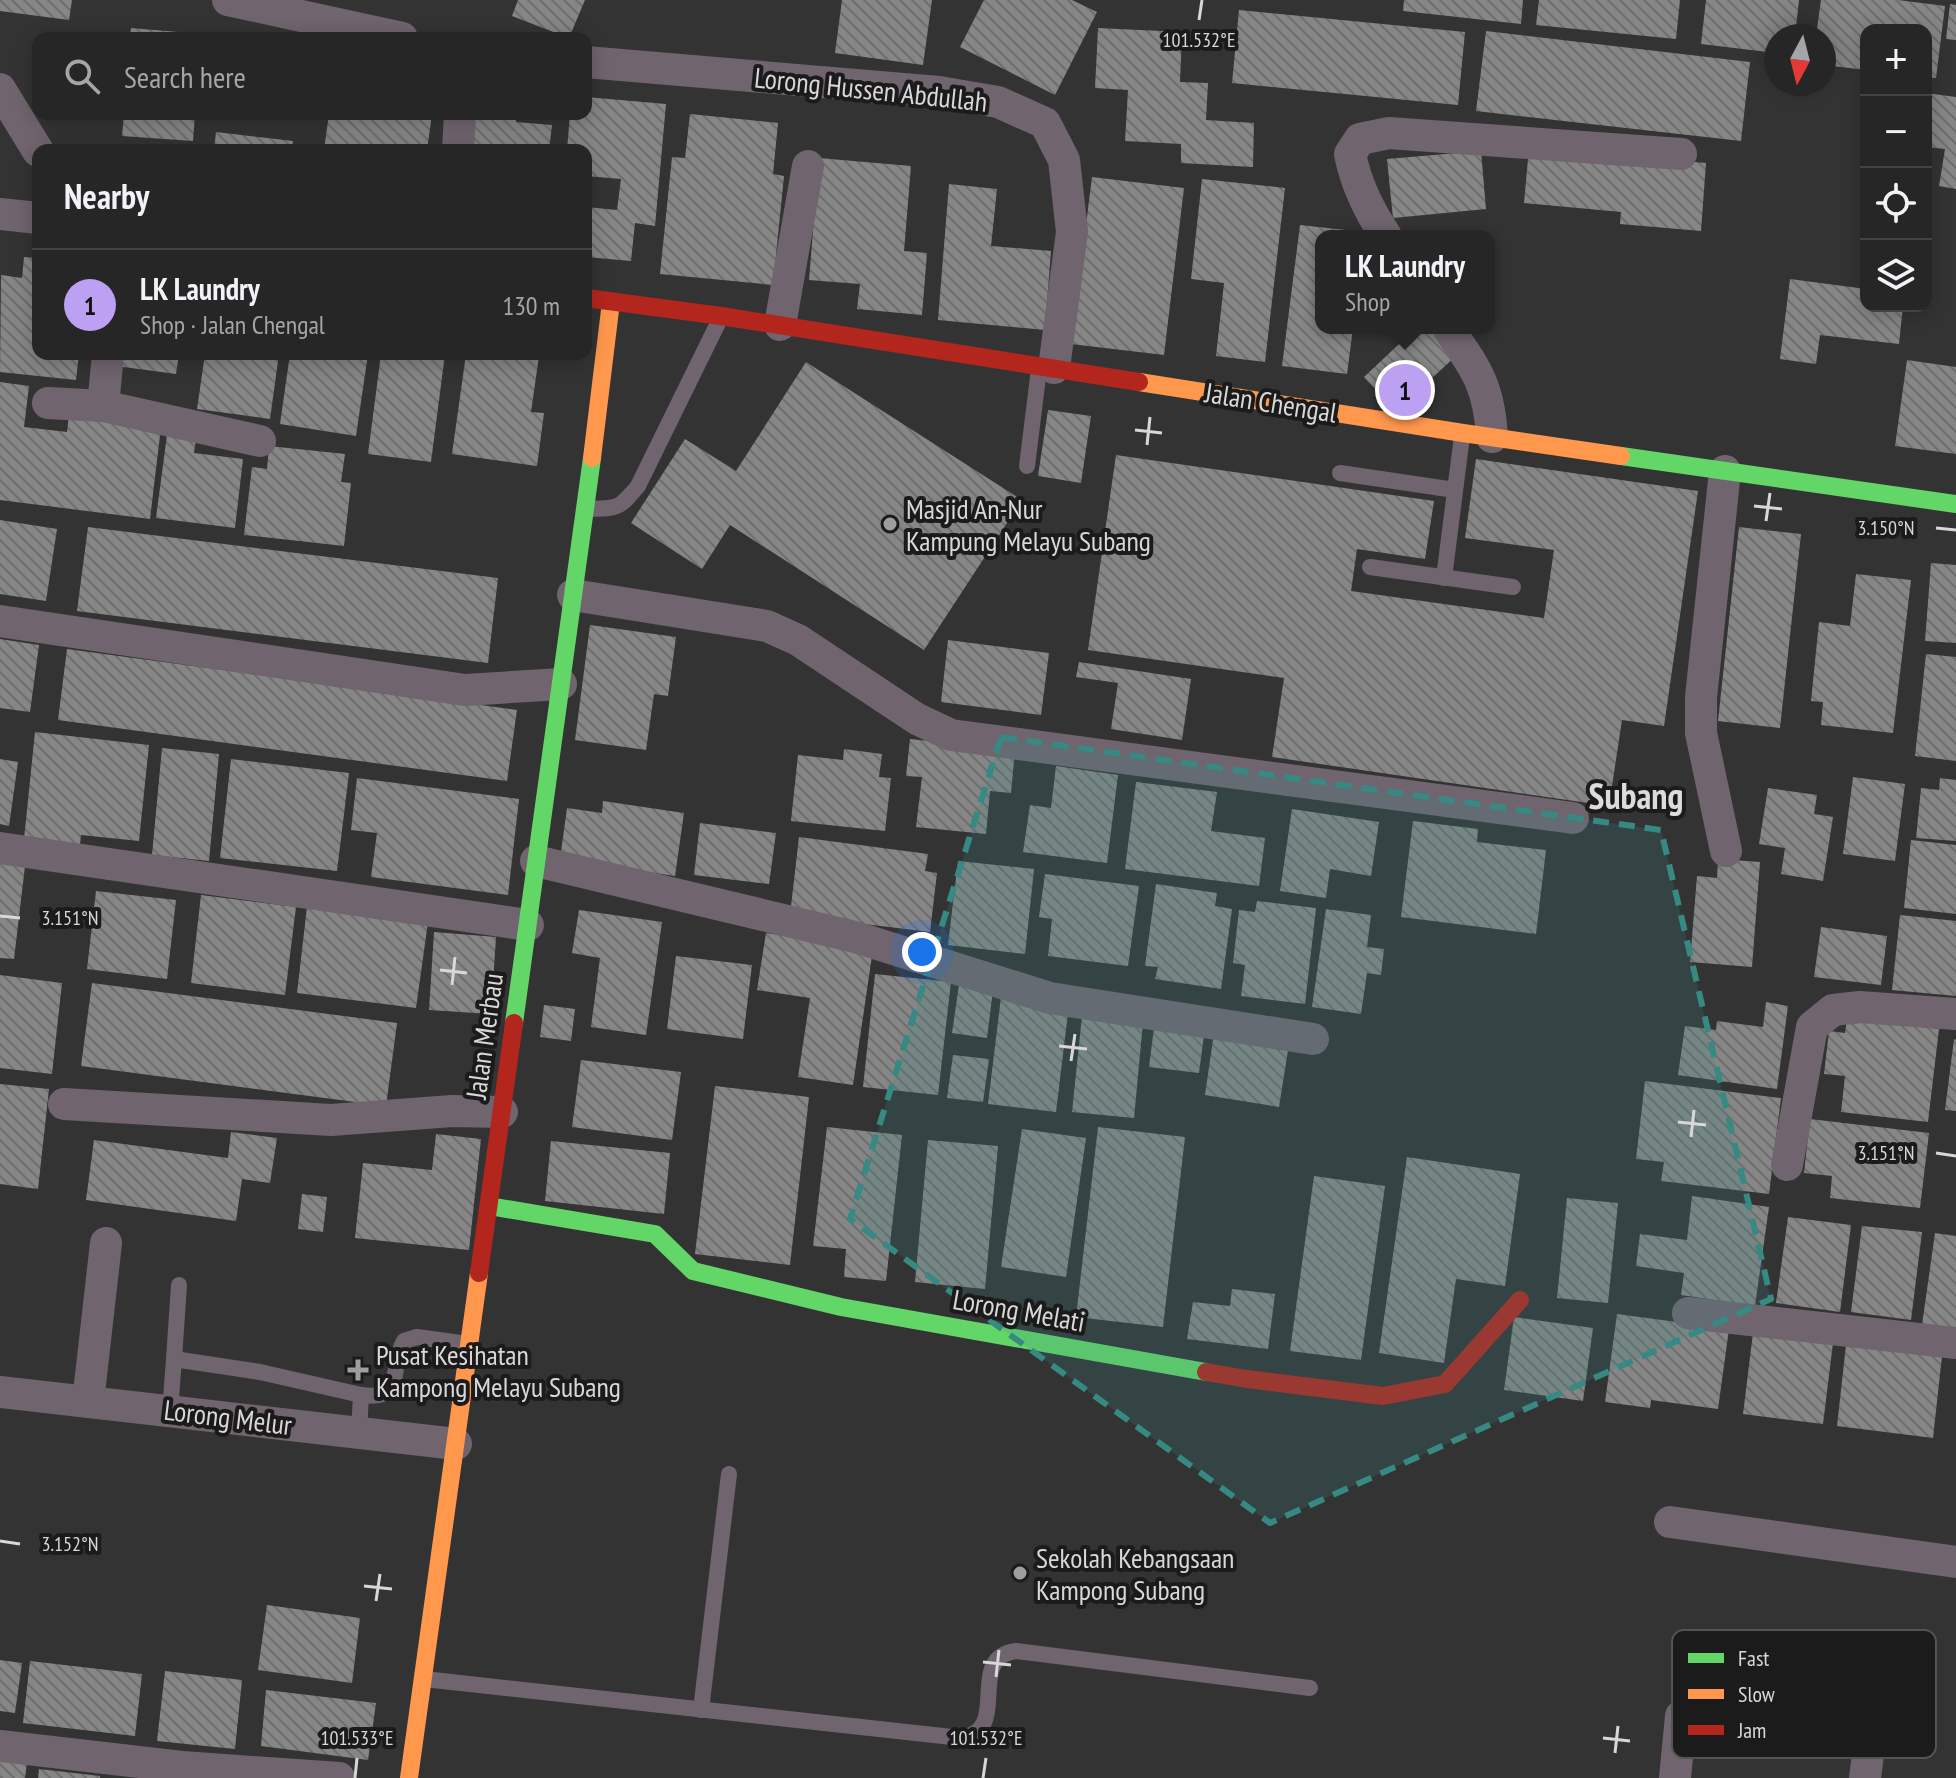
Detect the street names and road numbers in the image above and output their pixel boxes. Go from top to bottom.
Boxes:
street label: Lorong Hussen Abdullah [753,58,989,120]
street label: Jalan Chengal [1202,373,1340,431]
street label: Jalan Merbau [457,971,511,1102]
street label: Lorong Melati [950,1280,1088,1340]
street label: Lorong Melur [162,1391,294,1443]

